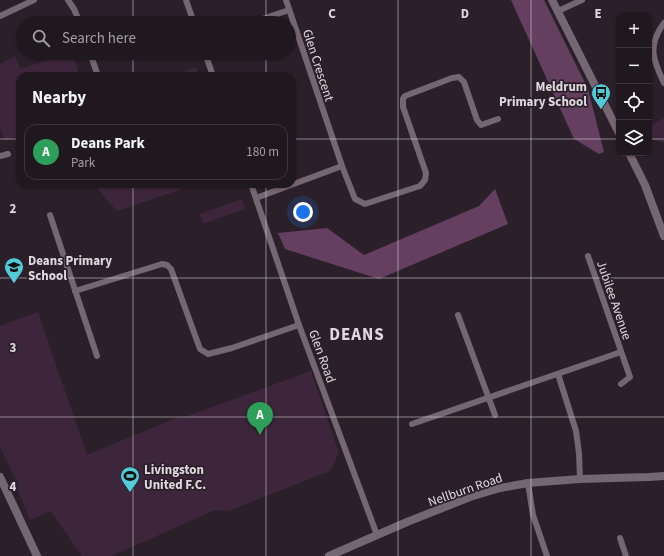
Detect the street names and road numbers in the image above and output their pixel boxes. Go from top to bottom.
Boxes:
street label: Glen Crescent [298,27,338,104]
street label: Jubilee Avenue [592,258,636,342]
street label: Glen Road [304,327,340,385]
street label: Nellburn Road [426,469,505,511]

